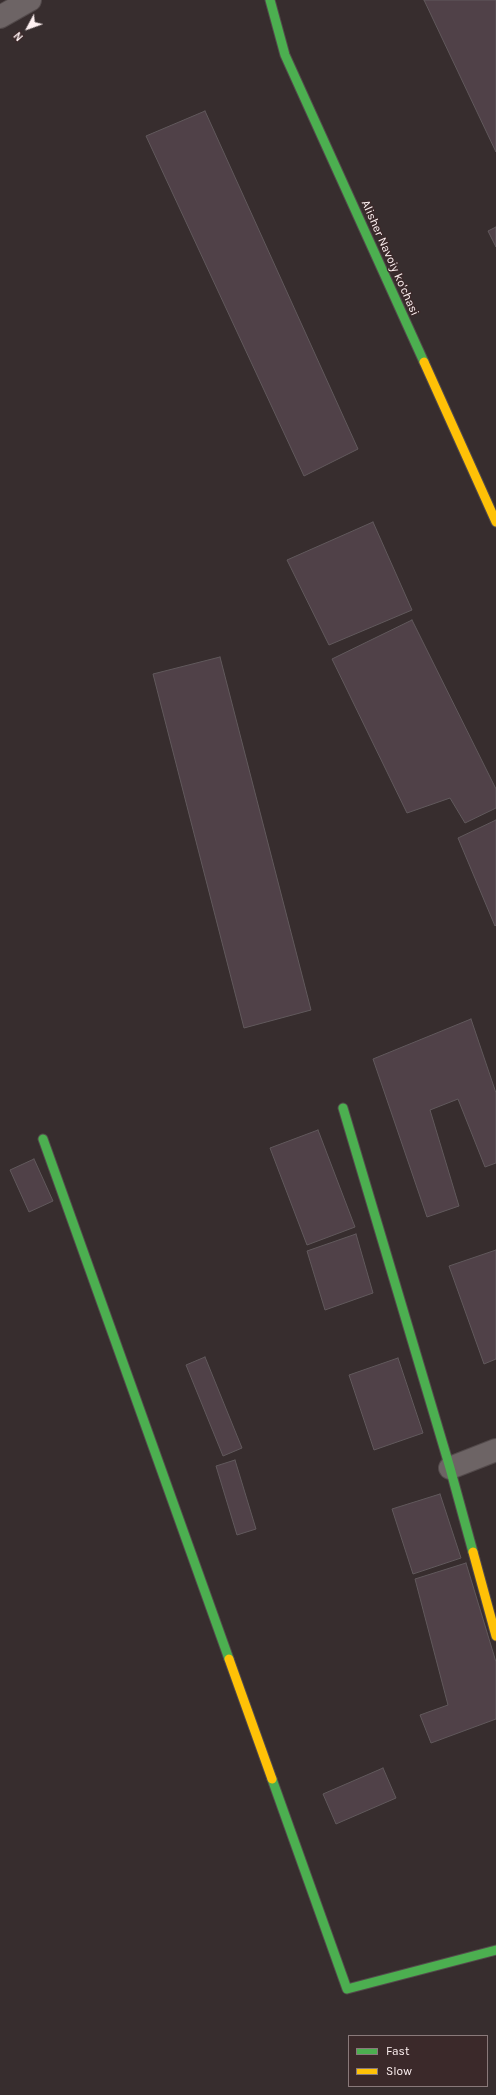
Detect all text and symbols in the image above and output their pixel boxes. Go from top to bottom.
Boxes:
north arrow [8,8,48,48]
text: N [11,29,26,43]
street label: Alisher Navoiy ko'chasi [358,198,422,318]
legend [348,2035,488,2087]
text: Fast [386,2044,409,2058]
text: Slow [386,2064,412,2078]

